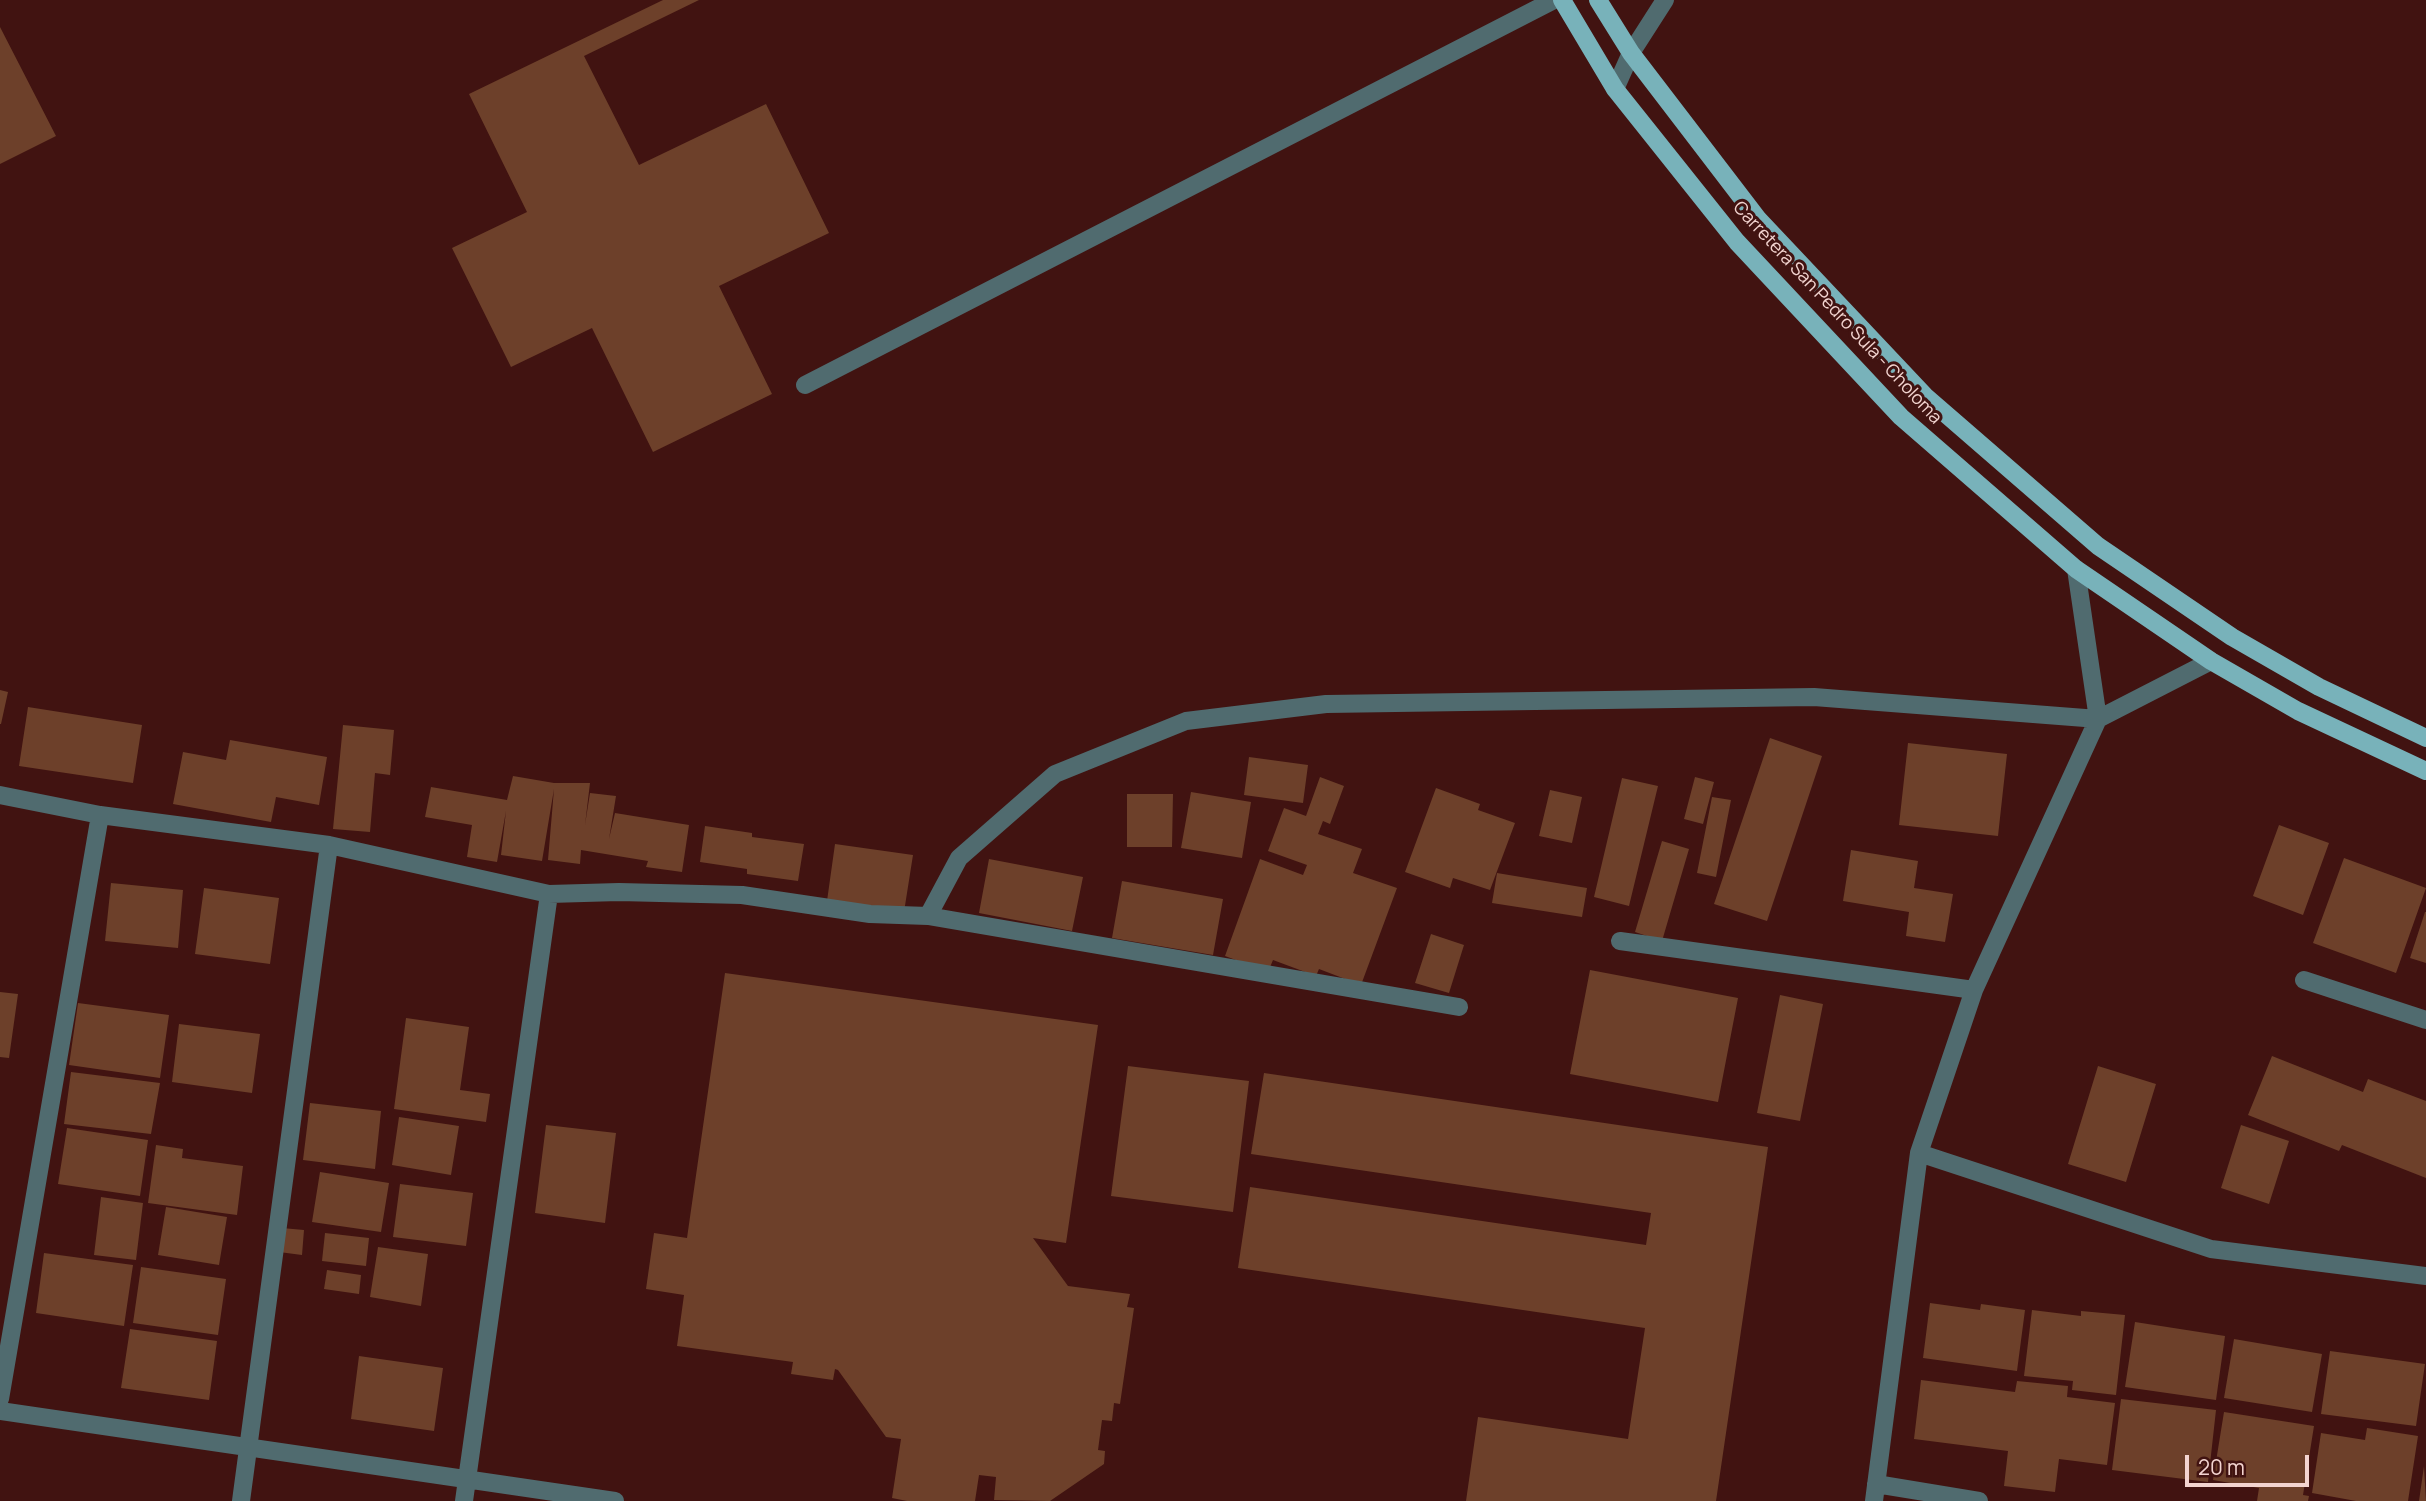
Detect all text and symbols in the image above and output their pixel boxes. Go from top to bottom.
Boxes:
street label: Carretera San Pedro Sula - Choloma [1728,197,1946,429]
scale bar [2188,1442,2312,1486]
text: 20 m [2198,1453,2245,1481]

